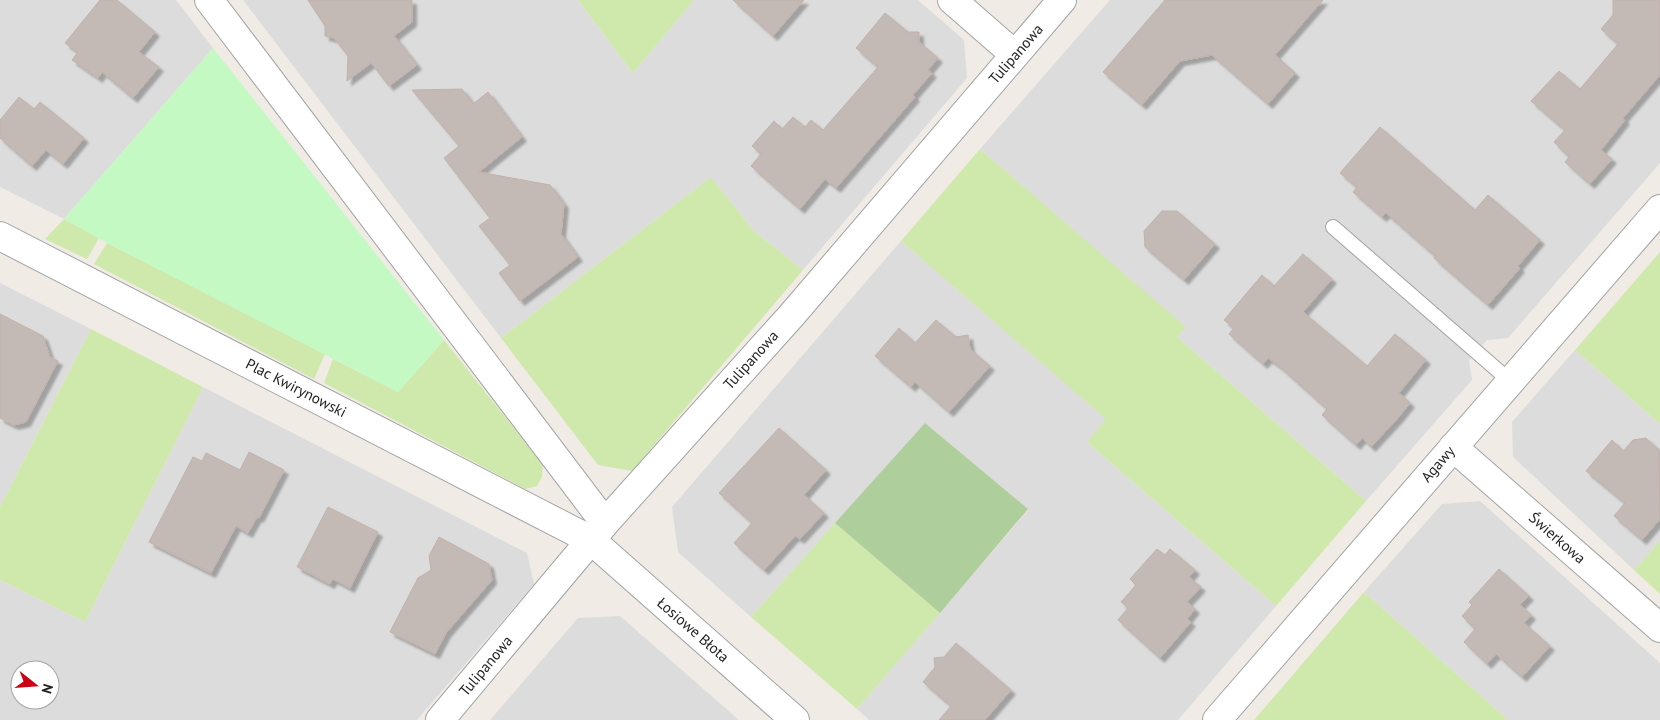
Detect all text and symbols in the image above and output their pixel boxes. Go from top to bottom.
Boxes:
street label: Tulipanowa [984,20,1047,88]
street label: Tulipanowa [719,326,782,393]
street label: Plac Kwirynowski [243,354,350,421]
street label: Agawy [1417,442,1459,486]
street label: Świerkowa [1525,508,1590,567]
street label: Łosiowe Błota [653,593,733,666]
street label: Tulipanowa [455,631,516,700]
north arrow [10,660,60,710]
text: N [37,682,57,696]

